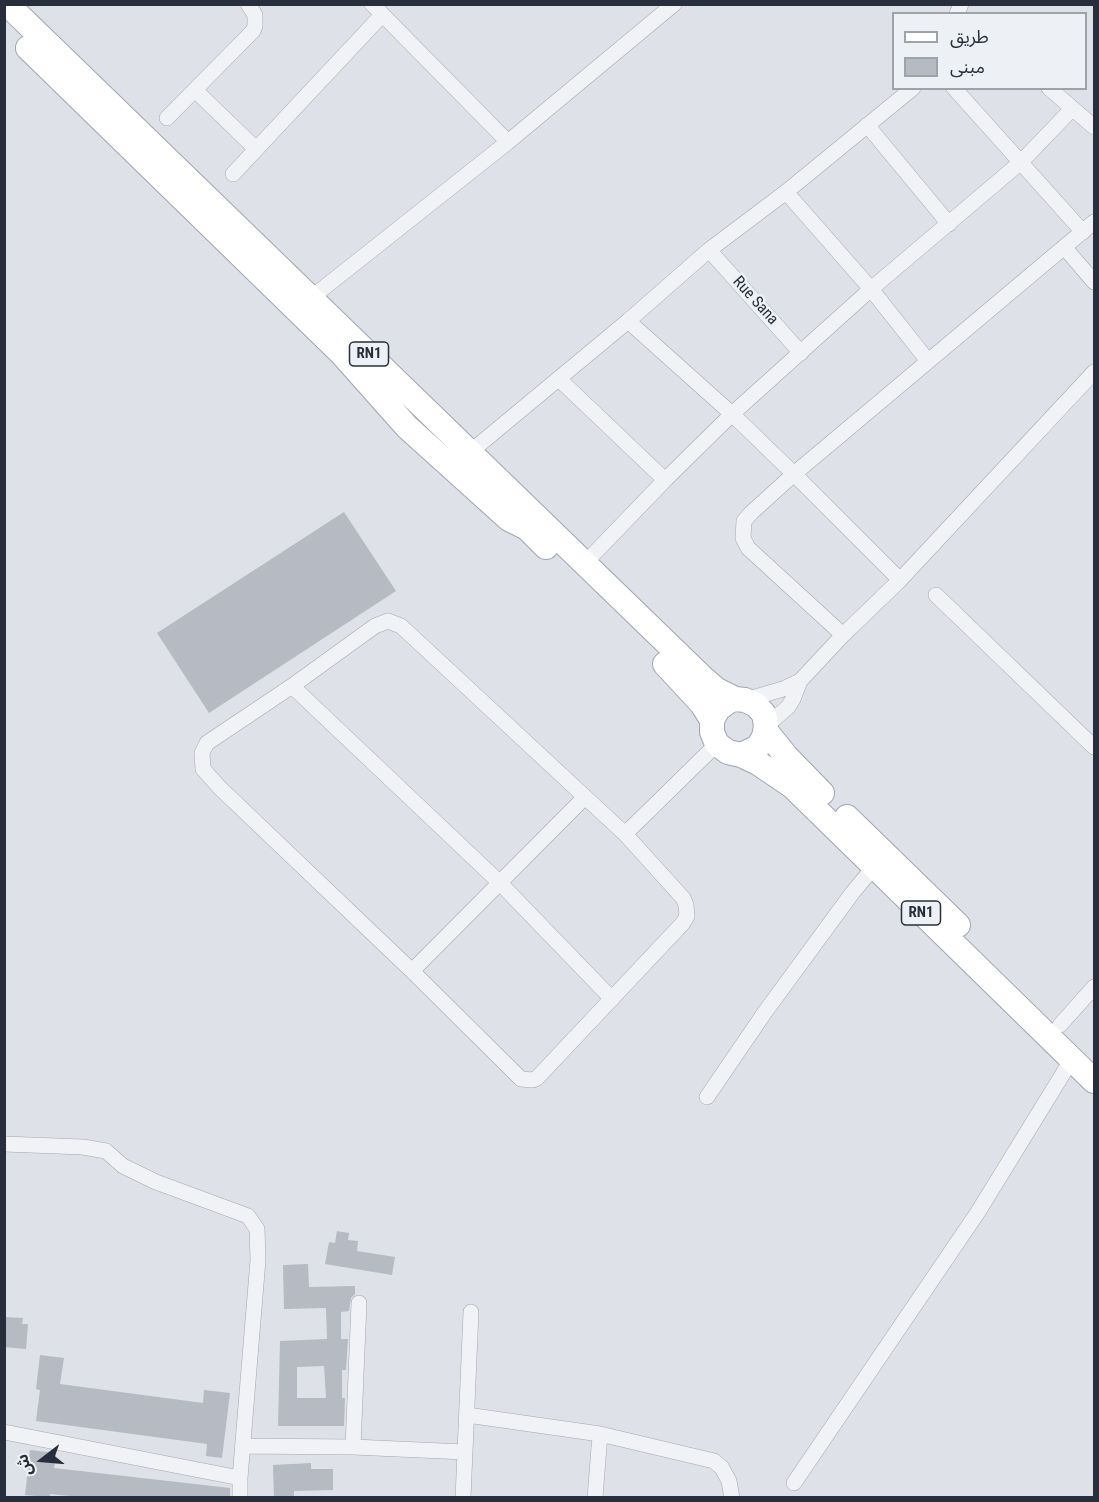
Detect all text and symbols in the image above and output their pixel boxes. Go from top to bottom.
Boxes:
legend [892,12,1087,90]
text: طريق [950,26,989,47]
text: مبنى [950,56,985,77]
street label: Rue Sana [728,273,782,329]
road number: RN1 [350,342,388,366]
road number: RN1 [902,901,940,925]
north arrow [12,1430,72,1490]
text: ش [12,1452,36,1478]

